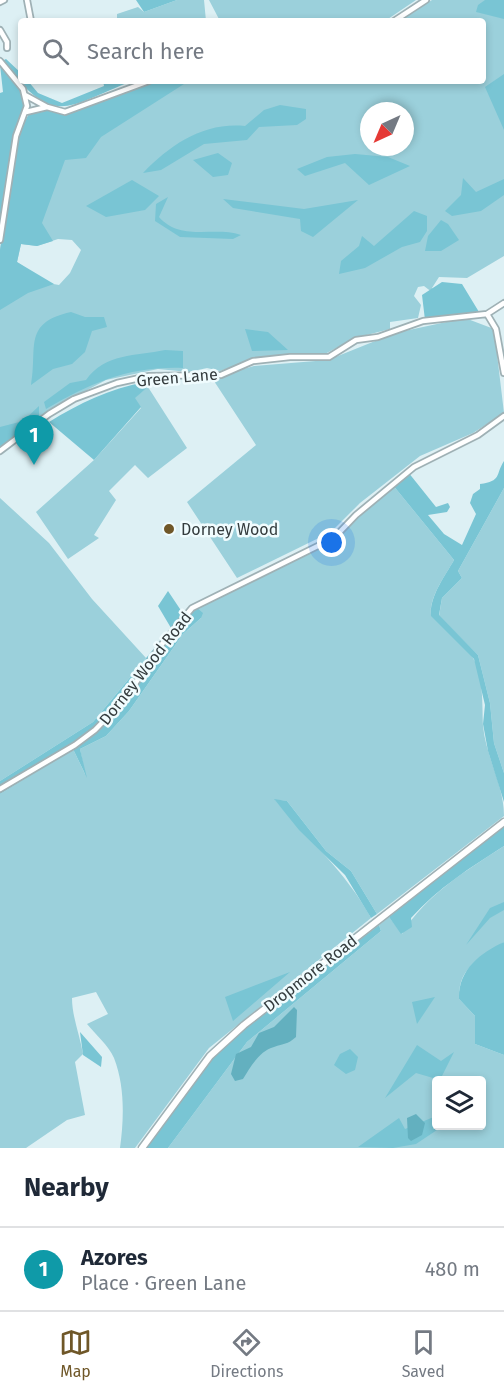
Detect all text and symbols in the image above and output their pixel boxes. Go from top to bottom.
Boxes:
search box [18,18,486,84]
icon: search [39,35,72,68]
text: Search here [87,38,205,65]
north arrow [360,102,414,156]
street label: Green Lane [136,364,218,391]
pin: 1 [15,416,54,465]
place label: Dorney Wood [181,520,278,539]
marker: Dorney Wood [162,522,176,536]
your location [317,528,346,557]
street label: Dorney Wood Road [95,608,195,729]
street label: Dropmore Road [260,931,361,1016]
map controls [432,1076,486,1130]
button: layers [432,1076,486,1130]
text: Nearby [24,1172,109,1203]
text: Azores [81,1244,148,1271]
text: 1 [39,1257,48,1281]
text: 480 m [425,1257,480,1281]
text: Place · Green Lane [81,1271,246,1295]
tab: Map [59,1326,92,1381]
tab: Directions [210,1326,284,1381]
tab: Saved [402,1326,445,1381]

